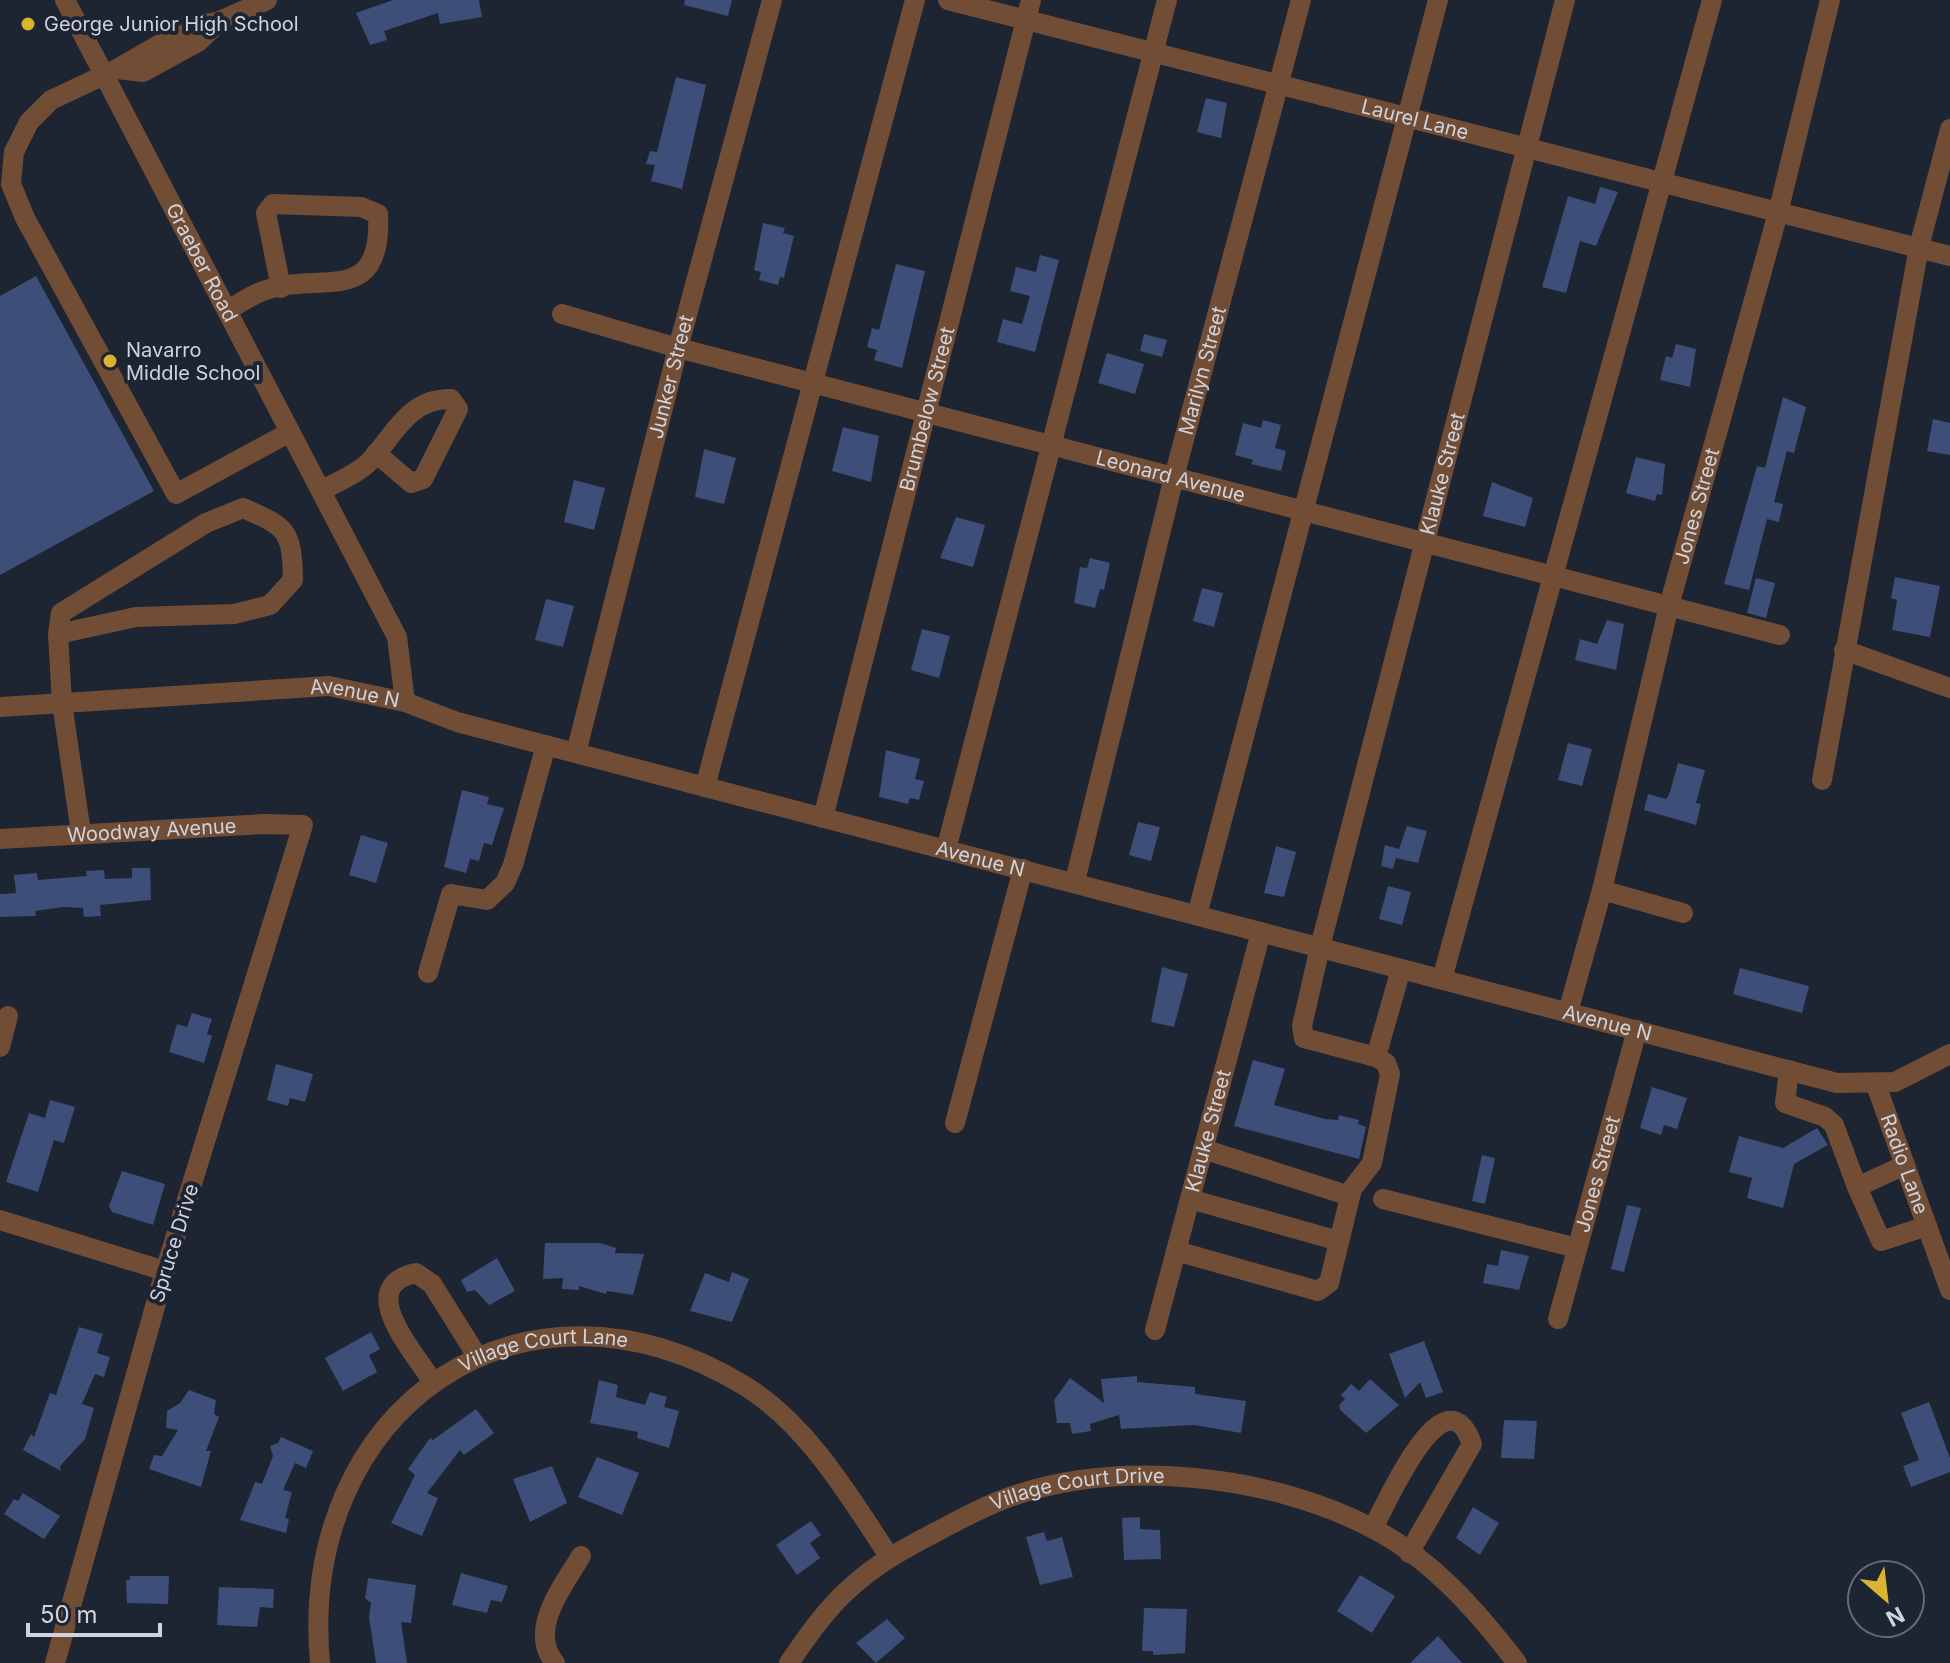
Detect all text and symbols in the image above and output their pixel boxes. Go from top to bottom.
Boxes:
place label: George Junior High School [44,12,299,36]
marker: George Junior High School [19,15,37,33]
street label: Laurel Lane [1359,94,1471,145]
street label: Graeber Road [161,199,243,326]
street label: Marilyn Street [1174,303,1231,438]
street label: Junker Street [644,312,699,441]
street label: Brumbelow Street [895,324,960,494]
place label: Navarro Middle School [126,338,260,385]
marker: Navarro Middle School [101,352,119,370]
street label: Klauke Street [1415,409,1470,538]
street label: Leonard Avenue [1093,445,1248,507]
street label: Jones Street [1669,445,1724,567]
street label: Avenue N [309,674,402,713]
street label: Woodway Avenue [66,814,237,847]
street label: Avenue N [933,836,1027,882]
street label: Avenue N [1560,1000,1654,1046]
street label: Klauke Street [1180,1067,1236,1195]
street label: Radio Lane [1875,1111,1934,1217]
street label: Jones Street [1570,1113,1625,1235]
street label: Spruce Drive [145,1181,203,1305]
street label: Village Court Lane [454,1324,630,1377]
street label: Village Court Drive [986,1464,1165,1515]
north arrow [1846,1559,1926,1639]
scale bar [28,1587,160,1637]
text: 50 m [40,1600,98,1629]
text: N [1882,1601,1909,1632]

